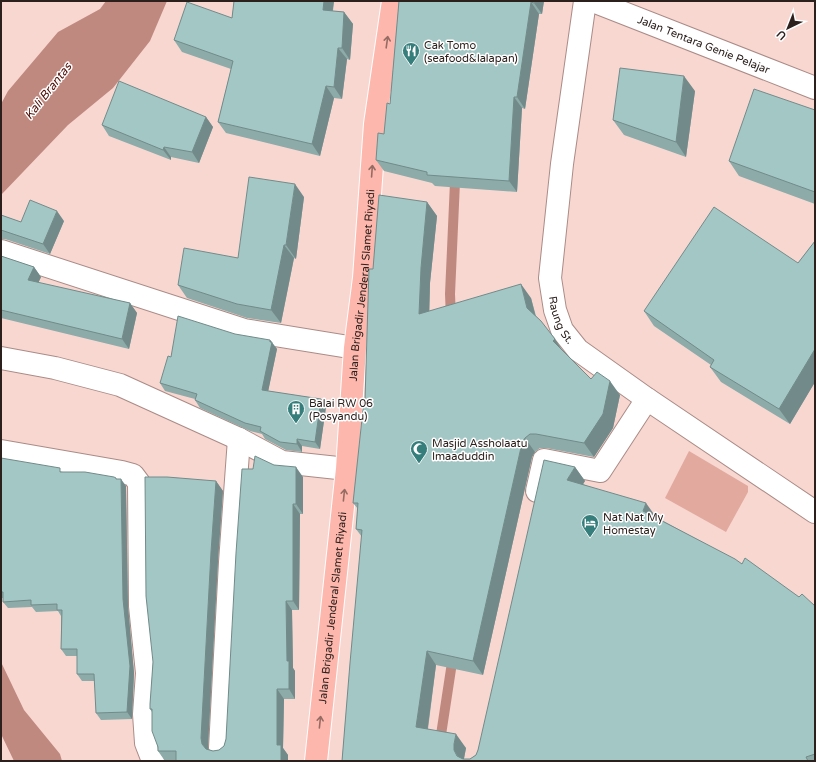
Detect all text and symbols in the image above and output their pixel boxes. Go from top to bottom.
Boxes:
north arrow [768,8,808,48]
street label: Jalan Tentara Genie Pelajar [636,13,772,77]
text: U [774,27,789,43]
one-way arrow [383,36,391,49]
place label: Cak Tomo (seafood&lalapan) [424,39,518,65]
restaurant icon: Cak Tomo (seafood&lalapan) [401,41,421,66]
water label: Kali Brantas [22,59,75,122]
one-way arrow [368,165,375,178]
street label: Jalan Brigadir Jenderal Slamet Riyadi [347,189,377,382]
street label: Raung St. [546,295,577,347]
place label: Balai RW 06 (Posyandu) [309,397,373,423]
building icon: Balai RW 06 (Posyandu) [286,399,306,424]
place label: Masjid Assholaatu Imaaduddin [432,437,527,463]
mosque icon: Masjid Assholaatu Imaaduddin [409,439,429,464]
one-way arrow [340,489,348,502]
street label: Jalan Brigadir Jenderal Slamet Riyadi [316,511,349,705]
place label: Nat Nat My Homestay [603,511,663,537]
hotel icon: Nat Nat My Homestay [580,513,600,538]
one-way arrow [316,716,323,729]

